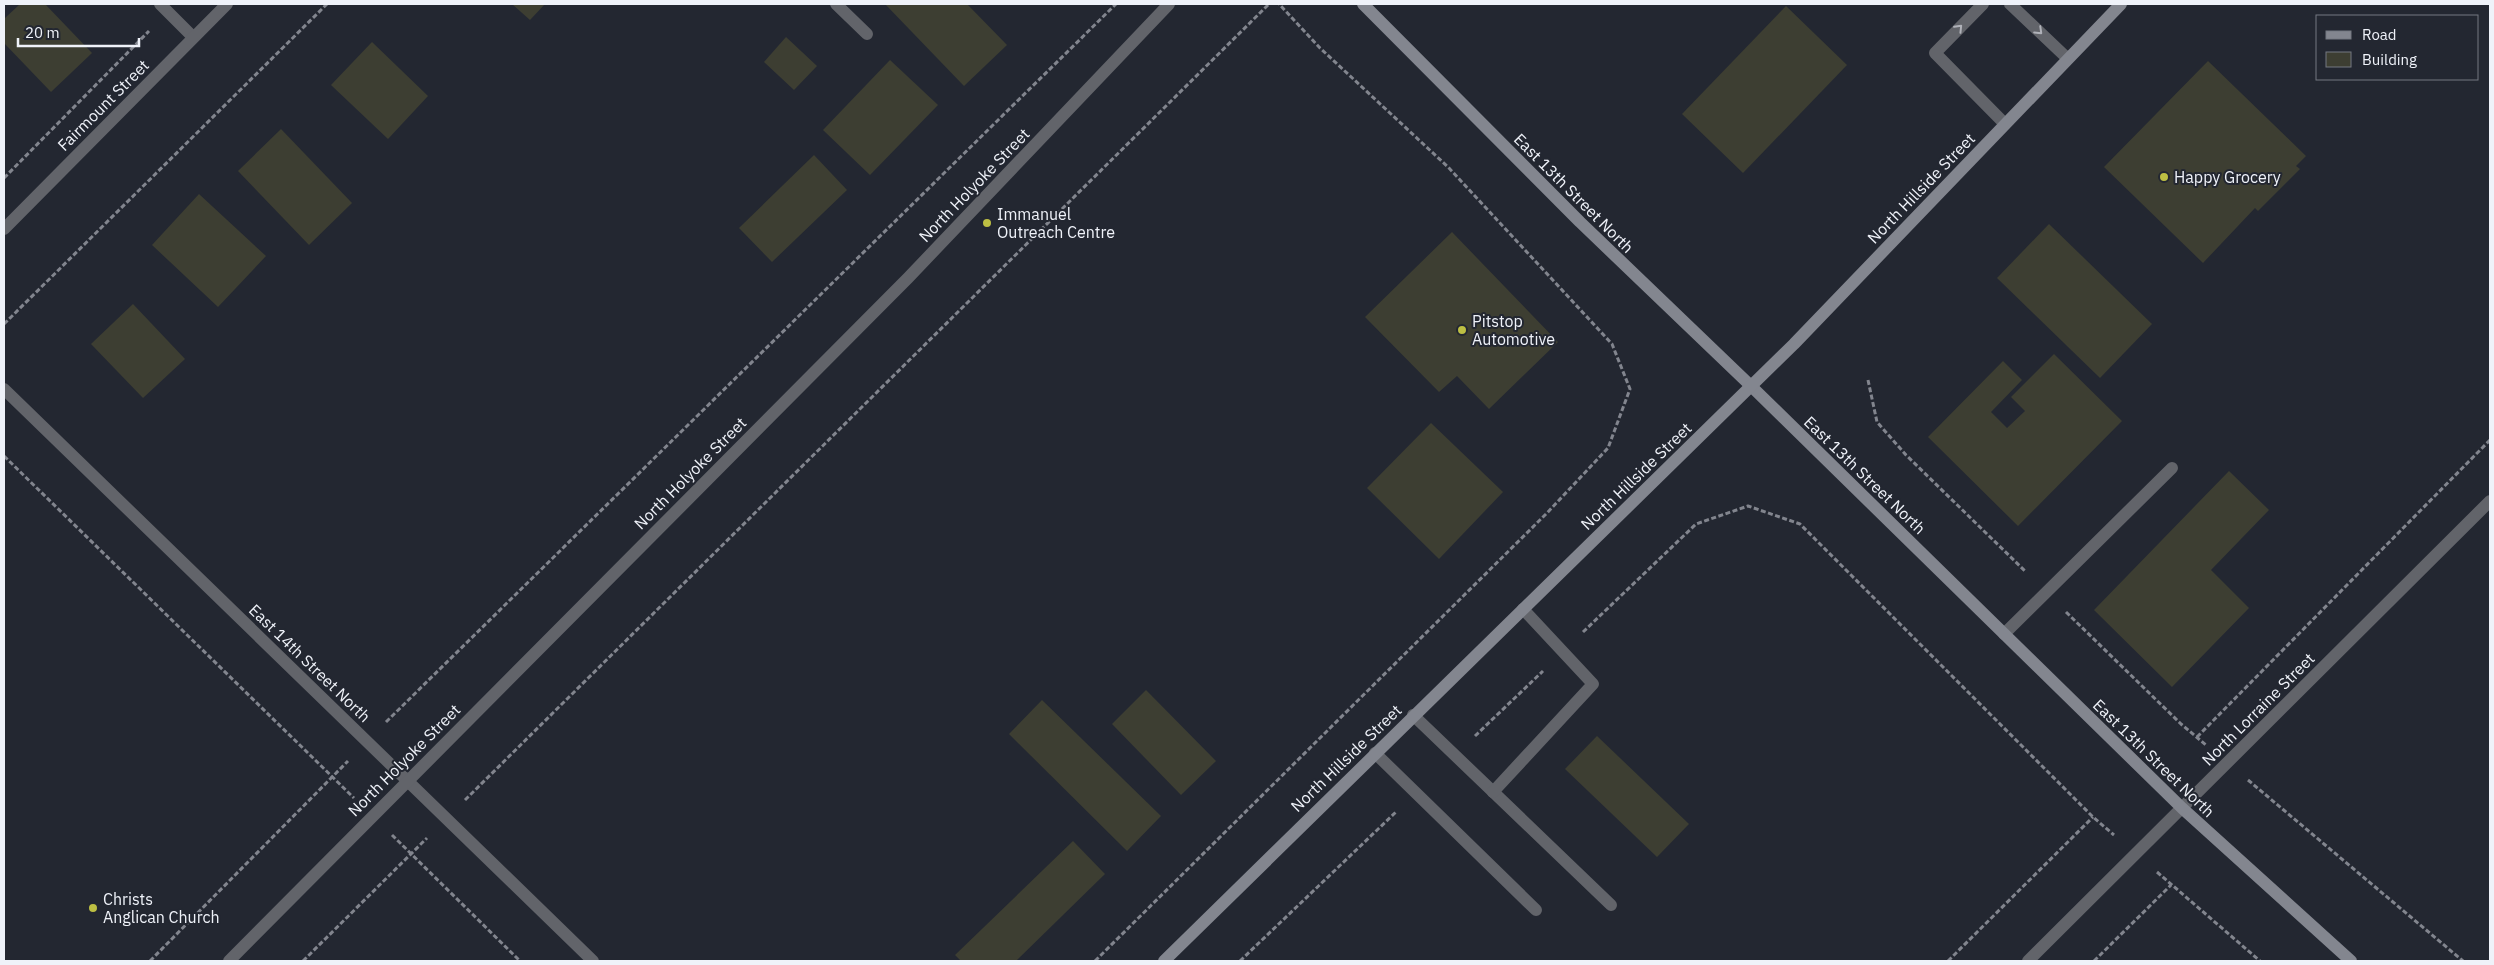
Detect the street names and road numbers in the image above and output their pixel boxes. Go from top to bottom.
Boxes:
street label: Fairmount Street [53,55,153,155]
street label: North Holyoke Street [914,124,1034,246]
street label: North Hillside Street [1863,128,1979,248]
street label: East 13th Street North [1510,129,1638,257]
street label: East 13th Street North [1800,412,1930,538]
street label: North Holyoke Street [630,413,750,533]
street label: North Hillside Street [1576,418,1696,534]
street label: East 14th Street North [245,600,375,726]
street label: North Lorraine Street [2197,648,2319,770]
street label: East 13th Street North [2089,695,2219,821]
street label: North Holyoke Street [344,700,464,820]
street label: North Hillside Street [1286,700,1406,816]

